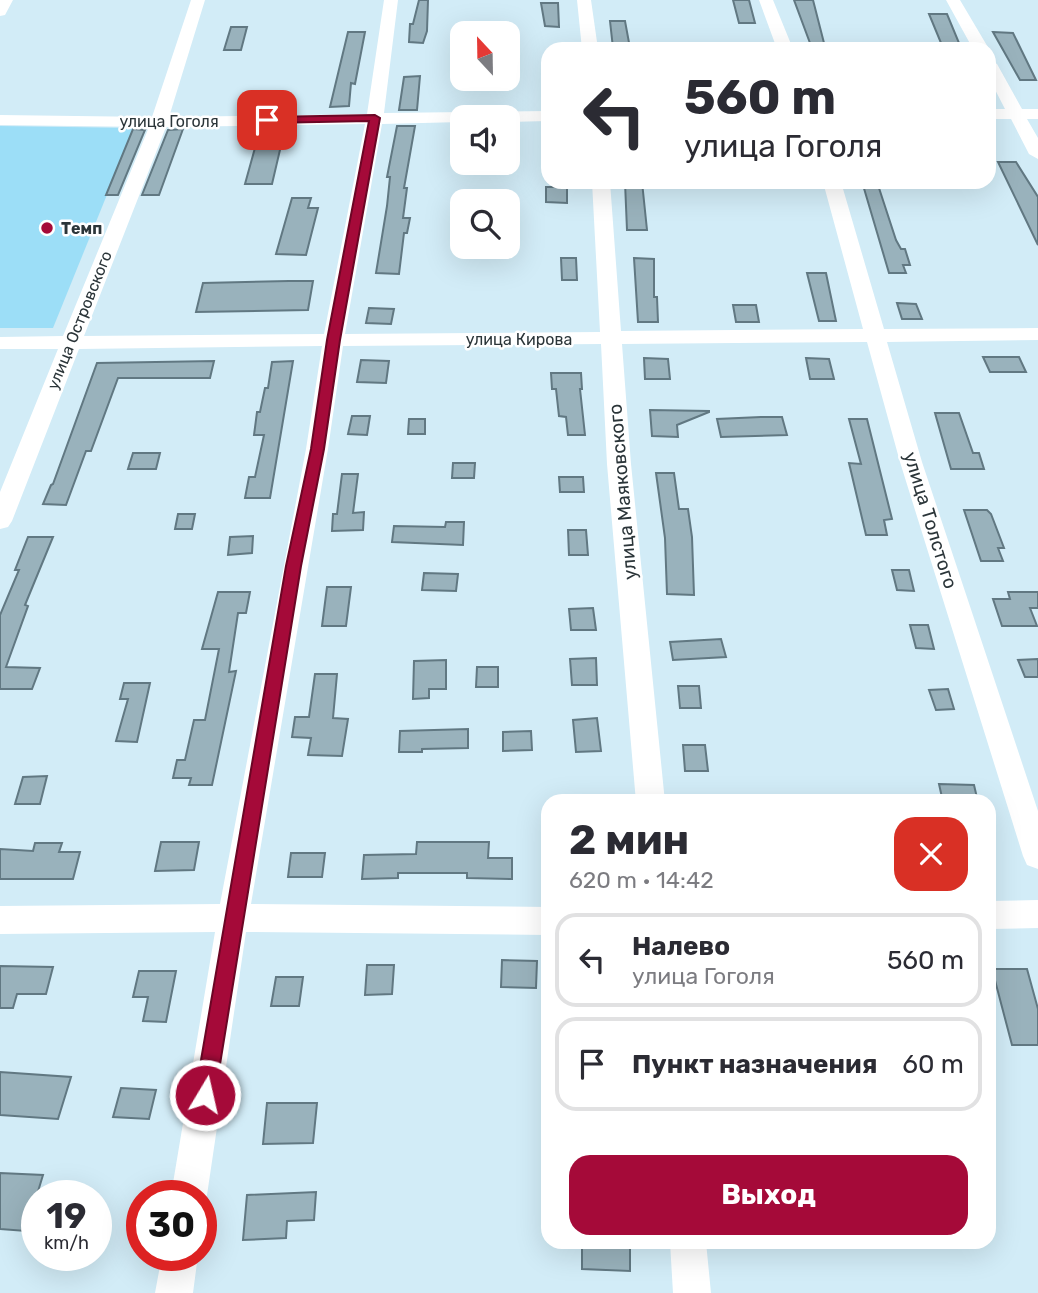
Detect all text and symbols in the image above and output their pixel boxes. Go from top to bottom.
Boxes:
north arrow [450,21,520,91]
map controls [450,21,520,259]
text: 560 m [684,68,836,126]
icon: left [569,70,660,161]
pin [237,90,297,150]
icon: arrive [248,101,286,139]
button: sound [450,105,520,175]
street label: улица Гоголя [119,112,219,131]
text: улица Гоголя [684,127,883,165]
button: search [450,189,520,259]
place label: Темп [61,219,102,238]
marker: Темп [39,220,55,236]
street label: улица Островского [43,248,116,392]
street label: улица Кирова [466,330,572,349]
street label: улица Маяковского [603,403,642,581]
street label: улица Толстого [899,449,962,591]
text: 2 мин [569,815,689,865]
button: close [894,817,968,891]
text: 620 m · 14:42 [569,866,714,894]
text: Налево [632,931,730,962]
icon: left [573,941,611,979]
text: 560 m [887,945,964,976]
text: улица Гоголя [632,962,775,990]
icon: arrive [573,1045,611,1083]
text: Пункт назначения [632,1049,877,1080]
text: 60 m [902,1049,964,1080]
position arrow [168,1058,242,1132]
button: Выход [569,1155,968,1235]
speed limit sign: 30 [126,1180,217,1271]
text: 19 [47,1195,86,1237]
text: km/h [44,1232,89,1254]

